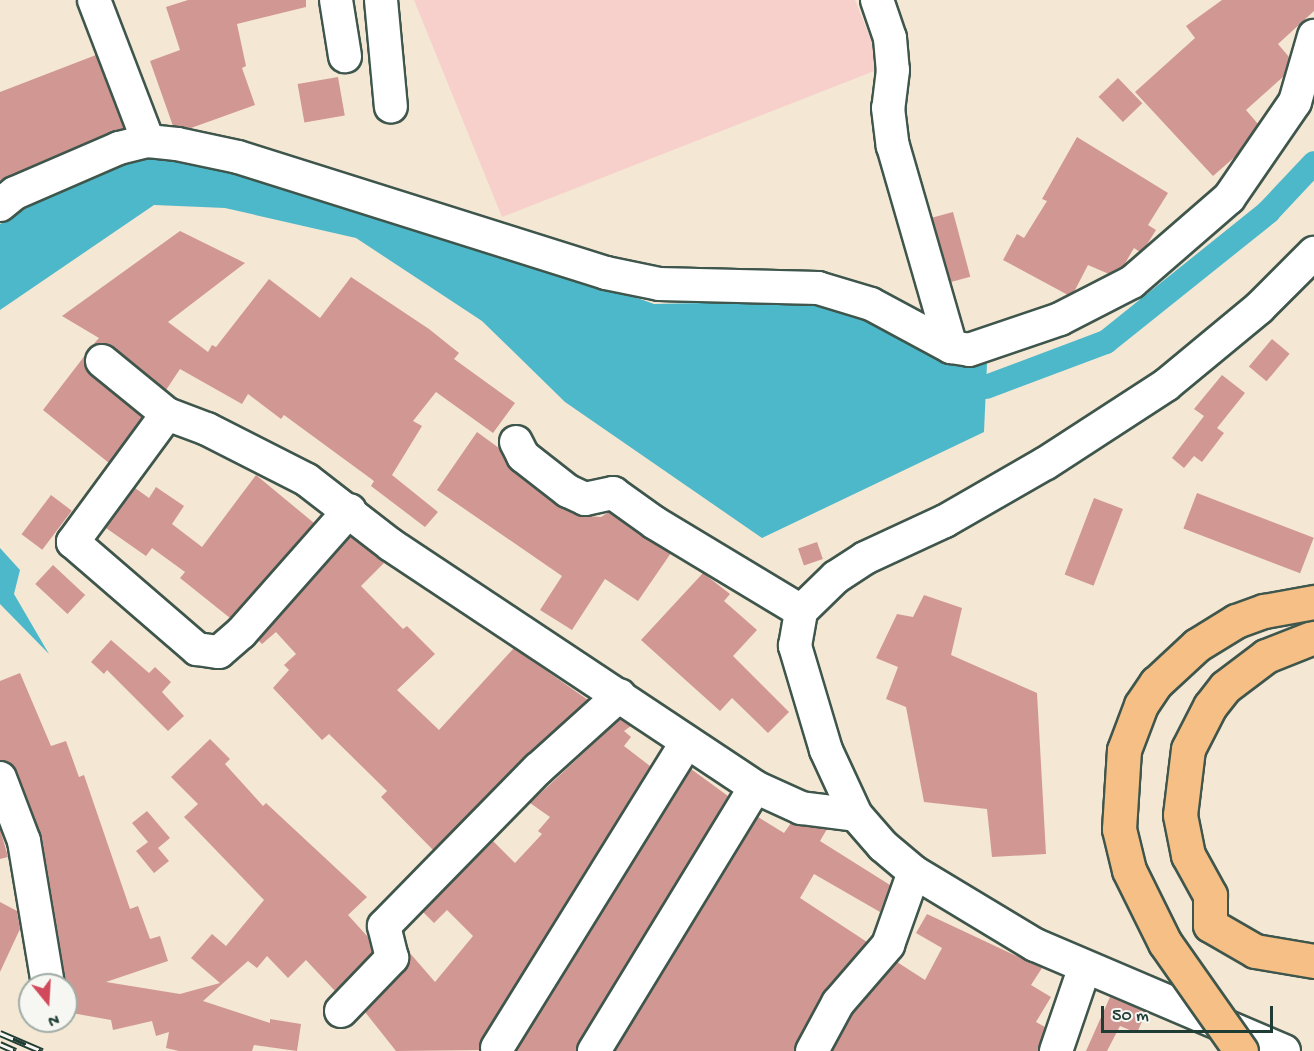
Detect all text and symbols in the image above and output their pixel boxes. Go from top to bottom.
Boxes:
north arrow [18,973,78,1033]
scale bar [1104,994,1276,1032]
text: 50 m [1112,1006,1149,1027]
text: N [45,1008,61,1029]

